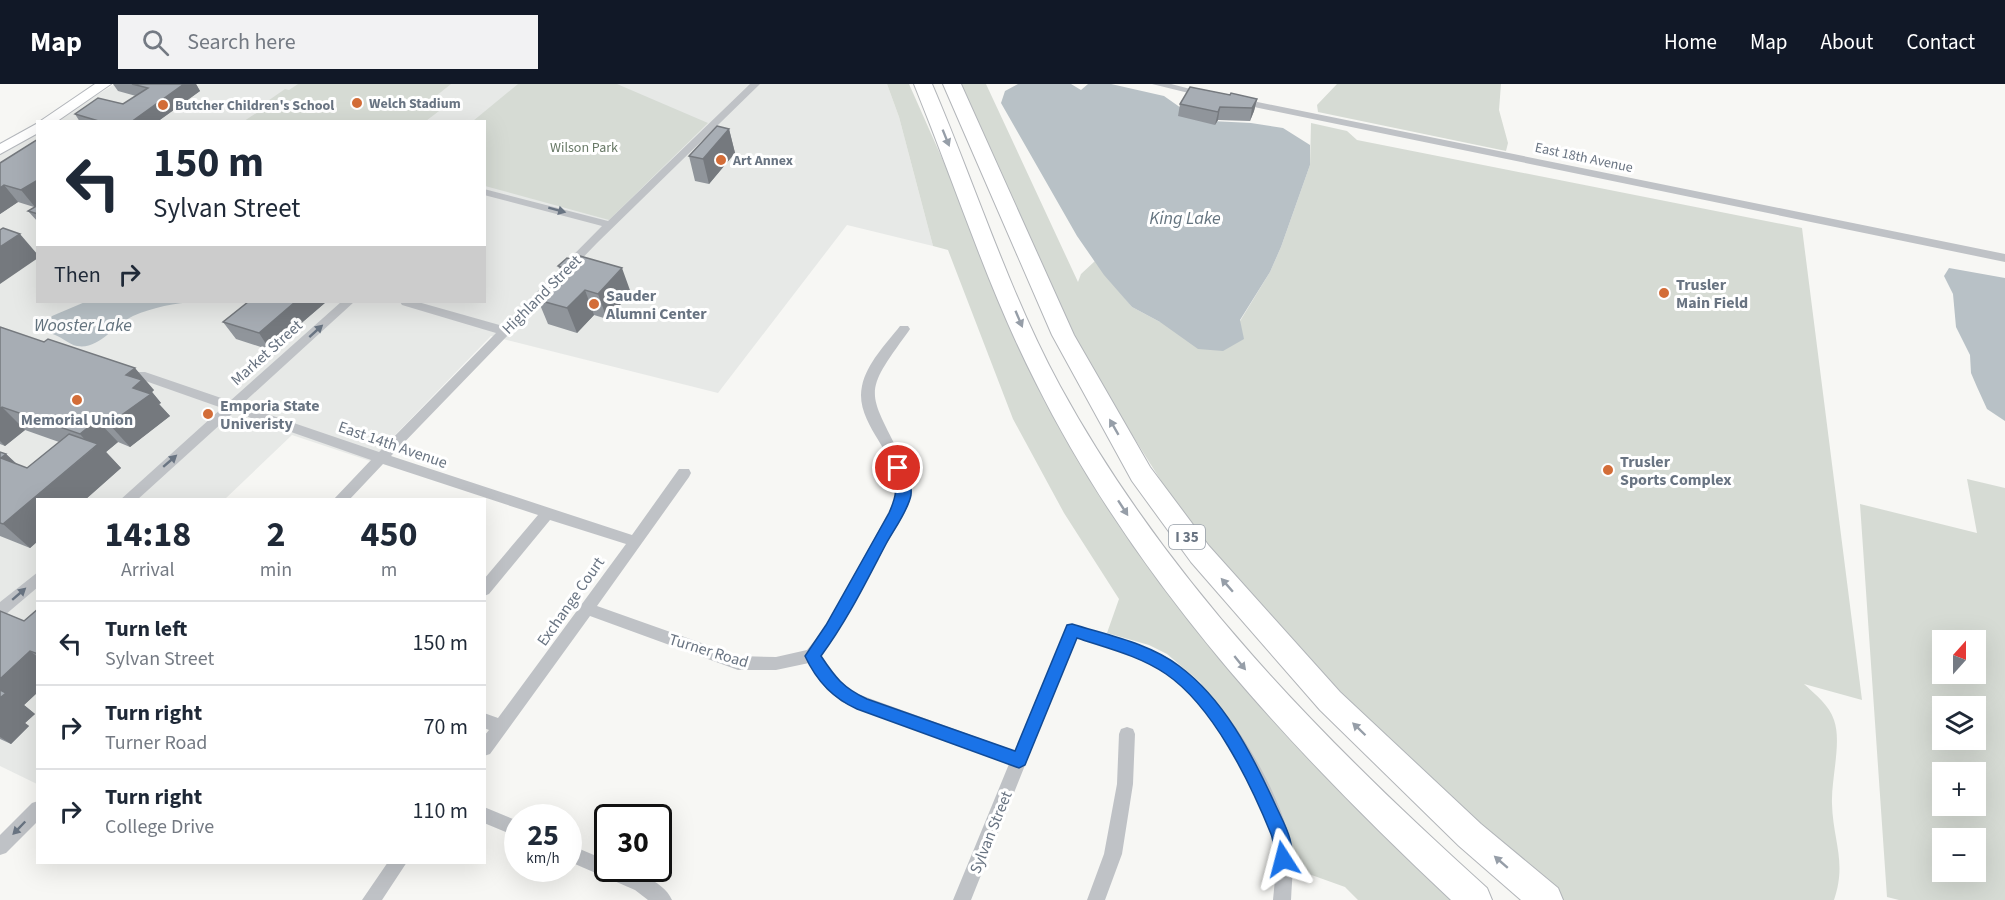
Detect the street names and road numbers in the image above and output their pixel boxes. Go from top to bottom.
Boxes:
street label: East 18th Avenue [1533,138,1635,178]
street label: Highland Street [497,250,587,339]
street label: Market Street [226,314,308,391]
street label: East 14th Avenue [335,416,450,474]
road number: I 35 [1169,525,1205,549]
street label: Exchange Court [532,552,610,651]
street label: Turner Road [666,628,751,673]
street label: Sylvan Street [964,787,1018,877]

